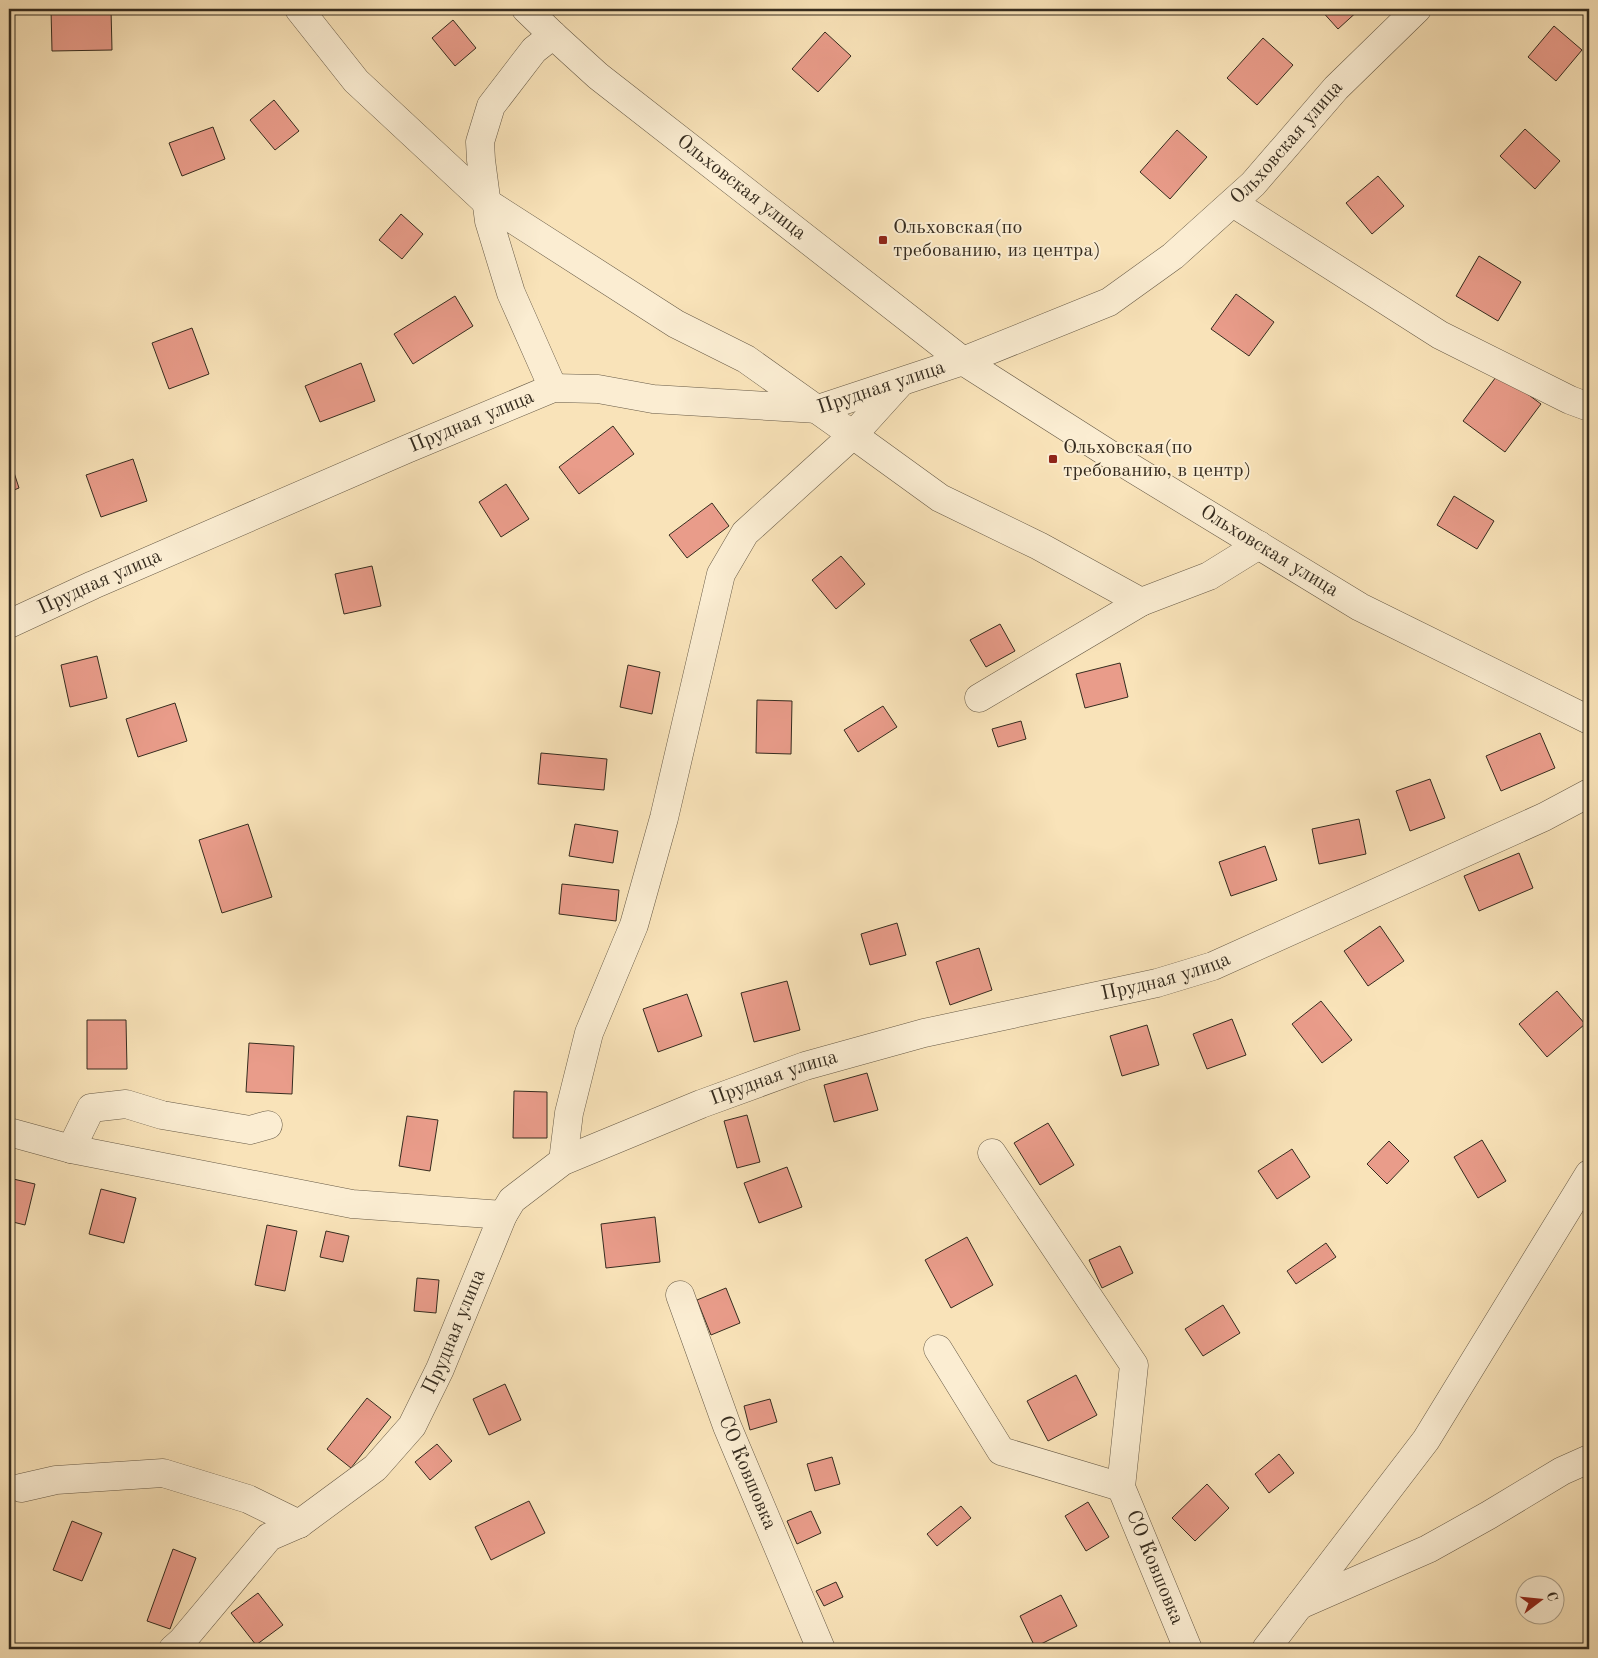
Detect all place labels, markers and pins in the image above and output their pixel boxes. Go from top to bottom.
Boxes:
place label: Ольховская(по требованию, из центра) [893,218,1101,261]
marker: Ольховская(по требованию, из центра) [877,234,889,246]
place label: Ольховская(по требованию, в центр) [1063,438,1251,481]
marker: Ольховская(по требованию, в центр) [1047,453,1059,465]

